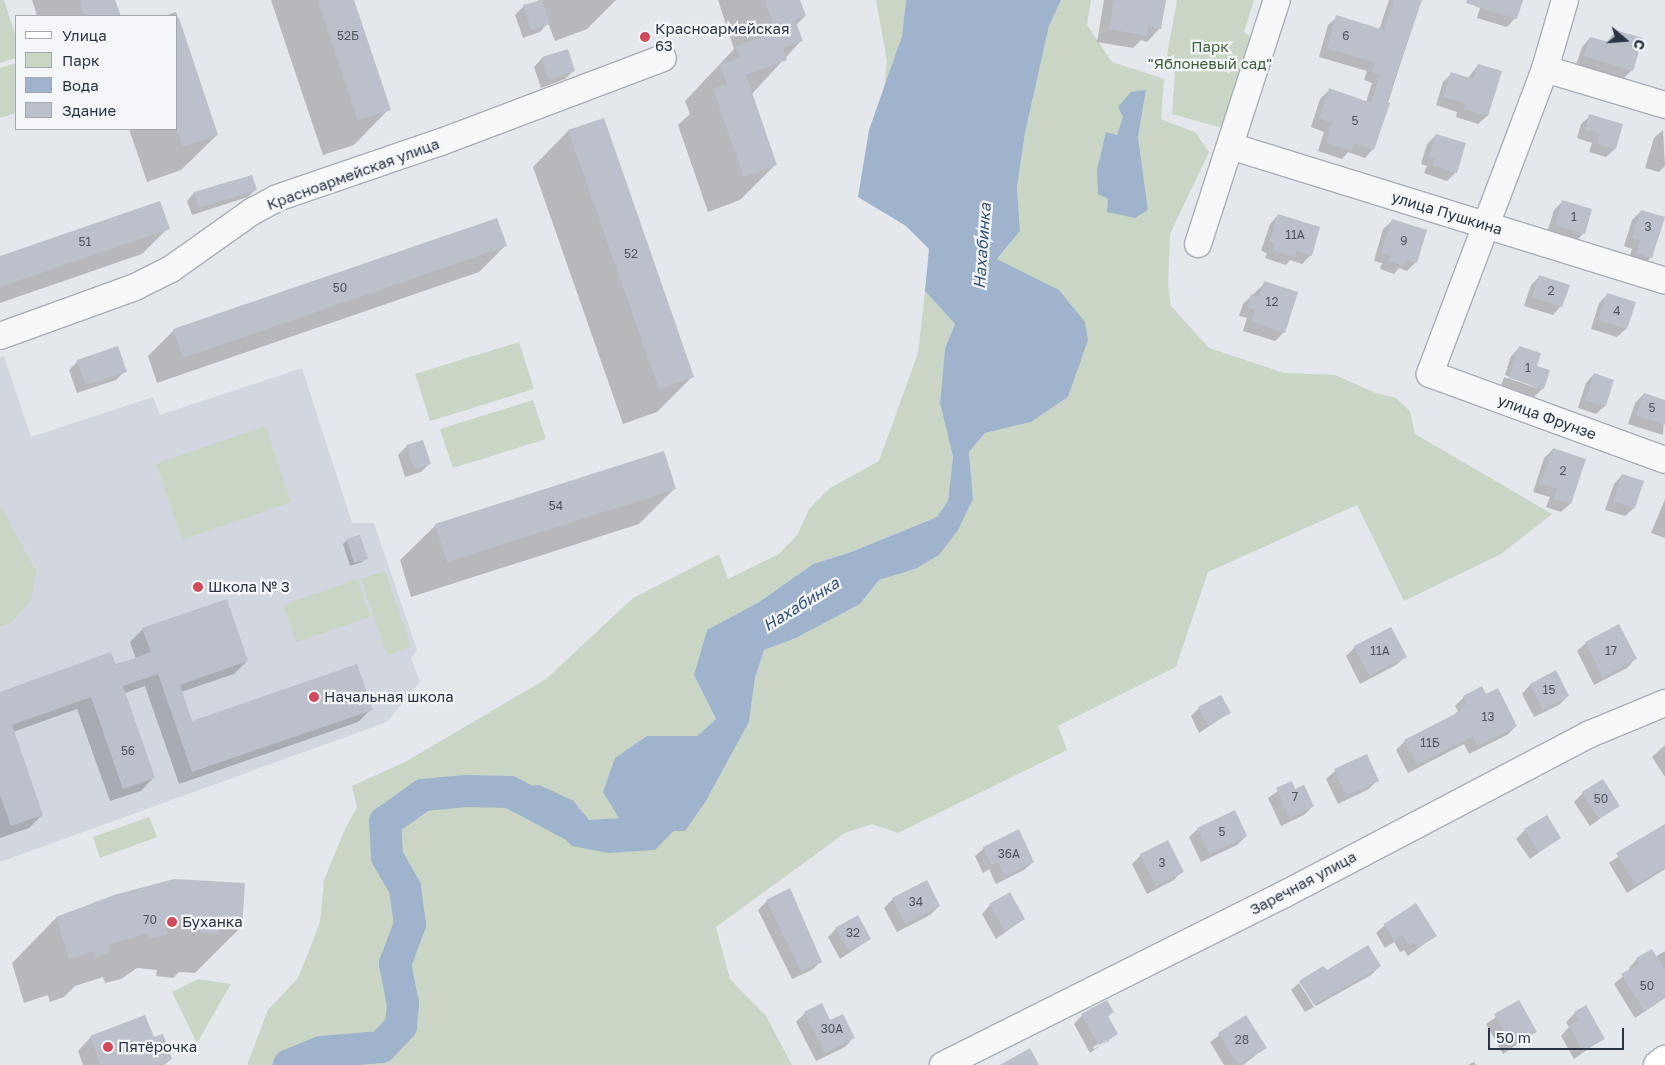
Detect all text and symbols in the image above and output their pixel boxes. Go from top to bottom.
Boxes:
legend [15,15,178,130]
north arrow [1600,15,1650,65]
place label: Красноармейская 63 [655,19,790,54]
text: Улица [62,26,107,44]
house number: 52Б [337,29,359,43]
house number: 6 [1342,29,1350,43]
marker: Красноармейская 63 [639,31,651,43]
park label: Парк "Яблоневый сад" [1148,37,1272,72]
text: С [1630,37,1649,52]
text: Парк [62,51,100,69]
text: Вода [62,76,99,94]
text: Здание [62,101,116,119]
house number: 5 [1352,114,1358,128]
street label: Красноармейская улица [264,134,442,214]
street label: улица Пушкина [1389,188,1505,238]
water label: Нахабинка [969,202,995,290]
house number: 1 [1571,210,1577,224]
house number: 3 [1644,220,1652,234]
house number: 11А [1285,228,1305,242]
house number: 9 [1400,234,1408,248]
house number: 51 [79,235,91,249]
house number: 52 [624,247,638,261]
house number: 50 [333,281,347,295]
house number: 2 [1548,284,1554,298]
house number: 12 [1266,295,1278,309]
house number: 4 [1613,304,1621,318]
house number: 1 [1525,361,1531,375]
street label: улица Фрунзе [1495,391,1599,443]
house number: 5 [1649,401,1655,415]
house number: 2 [1560,464,1566,478]
house number: 54 [549,499,563,513]
water label: Нахабинка [759,573,843,635]
place label: Школа № 3 [208,578,290,596]
marker: Школа № 3 [192,581,204,593]
house number: 11А [1370,644,1390,658]
house number: 17 [1605,644,1617,658]
house number: 15 [1543,683,1555,697]
place label: Начальная школа [324,688,454,706]
marker: Начальная школа [308,691,320,703]
house number: 13 [1482,710,1494,724]
house number: 11Б [1420,736,1440,750]
house number: 56 [121,744,135,758]
house number: 7 [1292,790,1298,804]
house number: 50 [1594,792,1608,806]
house number: 5 [1219,825,1225,839]
house number: 36А [998,847,1020,861]
street label: Заречная улица [1247,847,1359,919]
house number: 3 [1158,856,1166,870]
house number: 34 [909,895,923,909]
house number: 70 [143,913,157,927]
place label: Буханка [182,913,243,931]
marker: Буханка [166,916,178,928]
house number: 32 [846,926,860,940]
house number: 50 [1640,979,1654,993]
scale bar [1490,1018,1626,1050]
house number: 30А [821,1022,843,1036]
text: 50 m [1496,1028,1531,1046]
house number: 28 [1235,1033,1249,1047]
place label: Пятёрочка [118,1038,197,1056]
marker: Пятёрочка [102,1041,114,1053]

